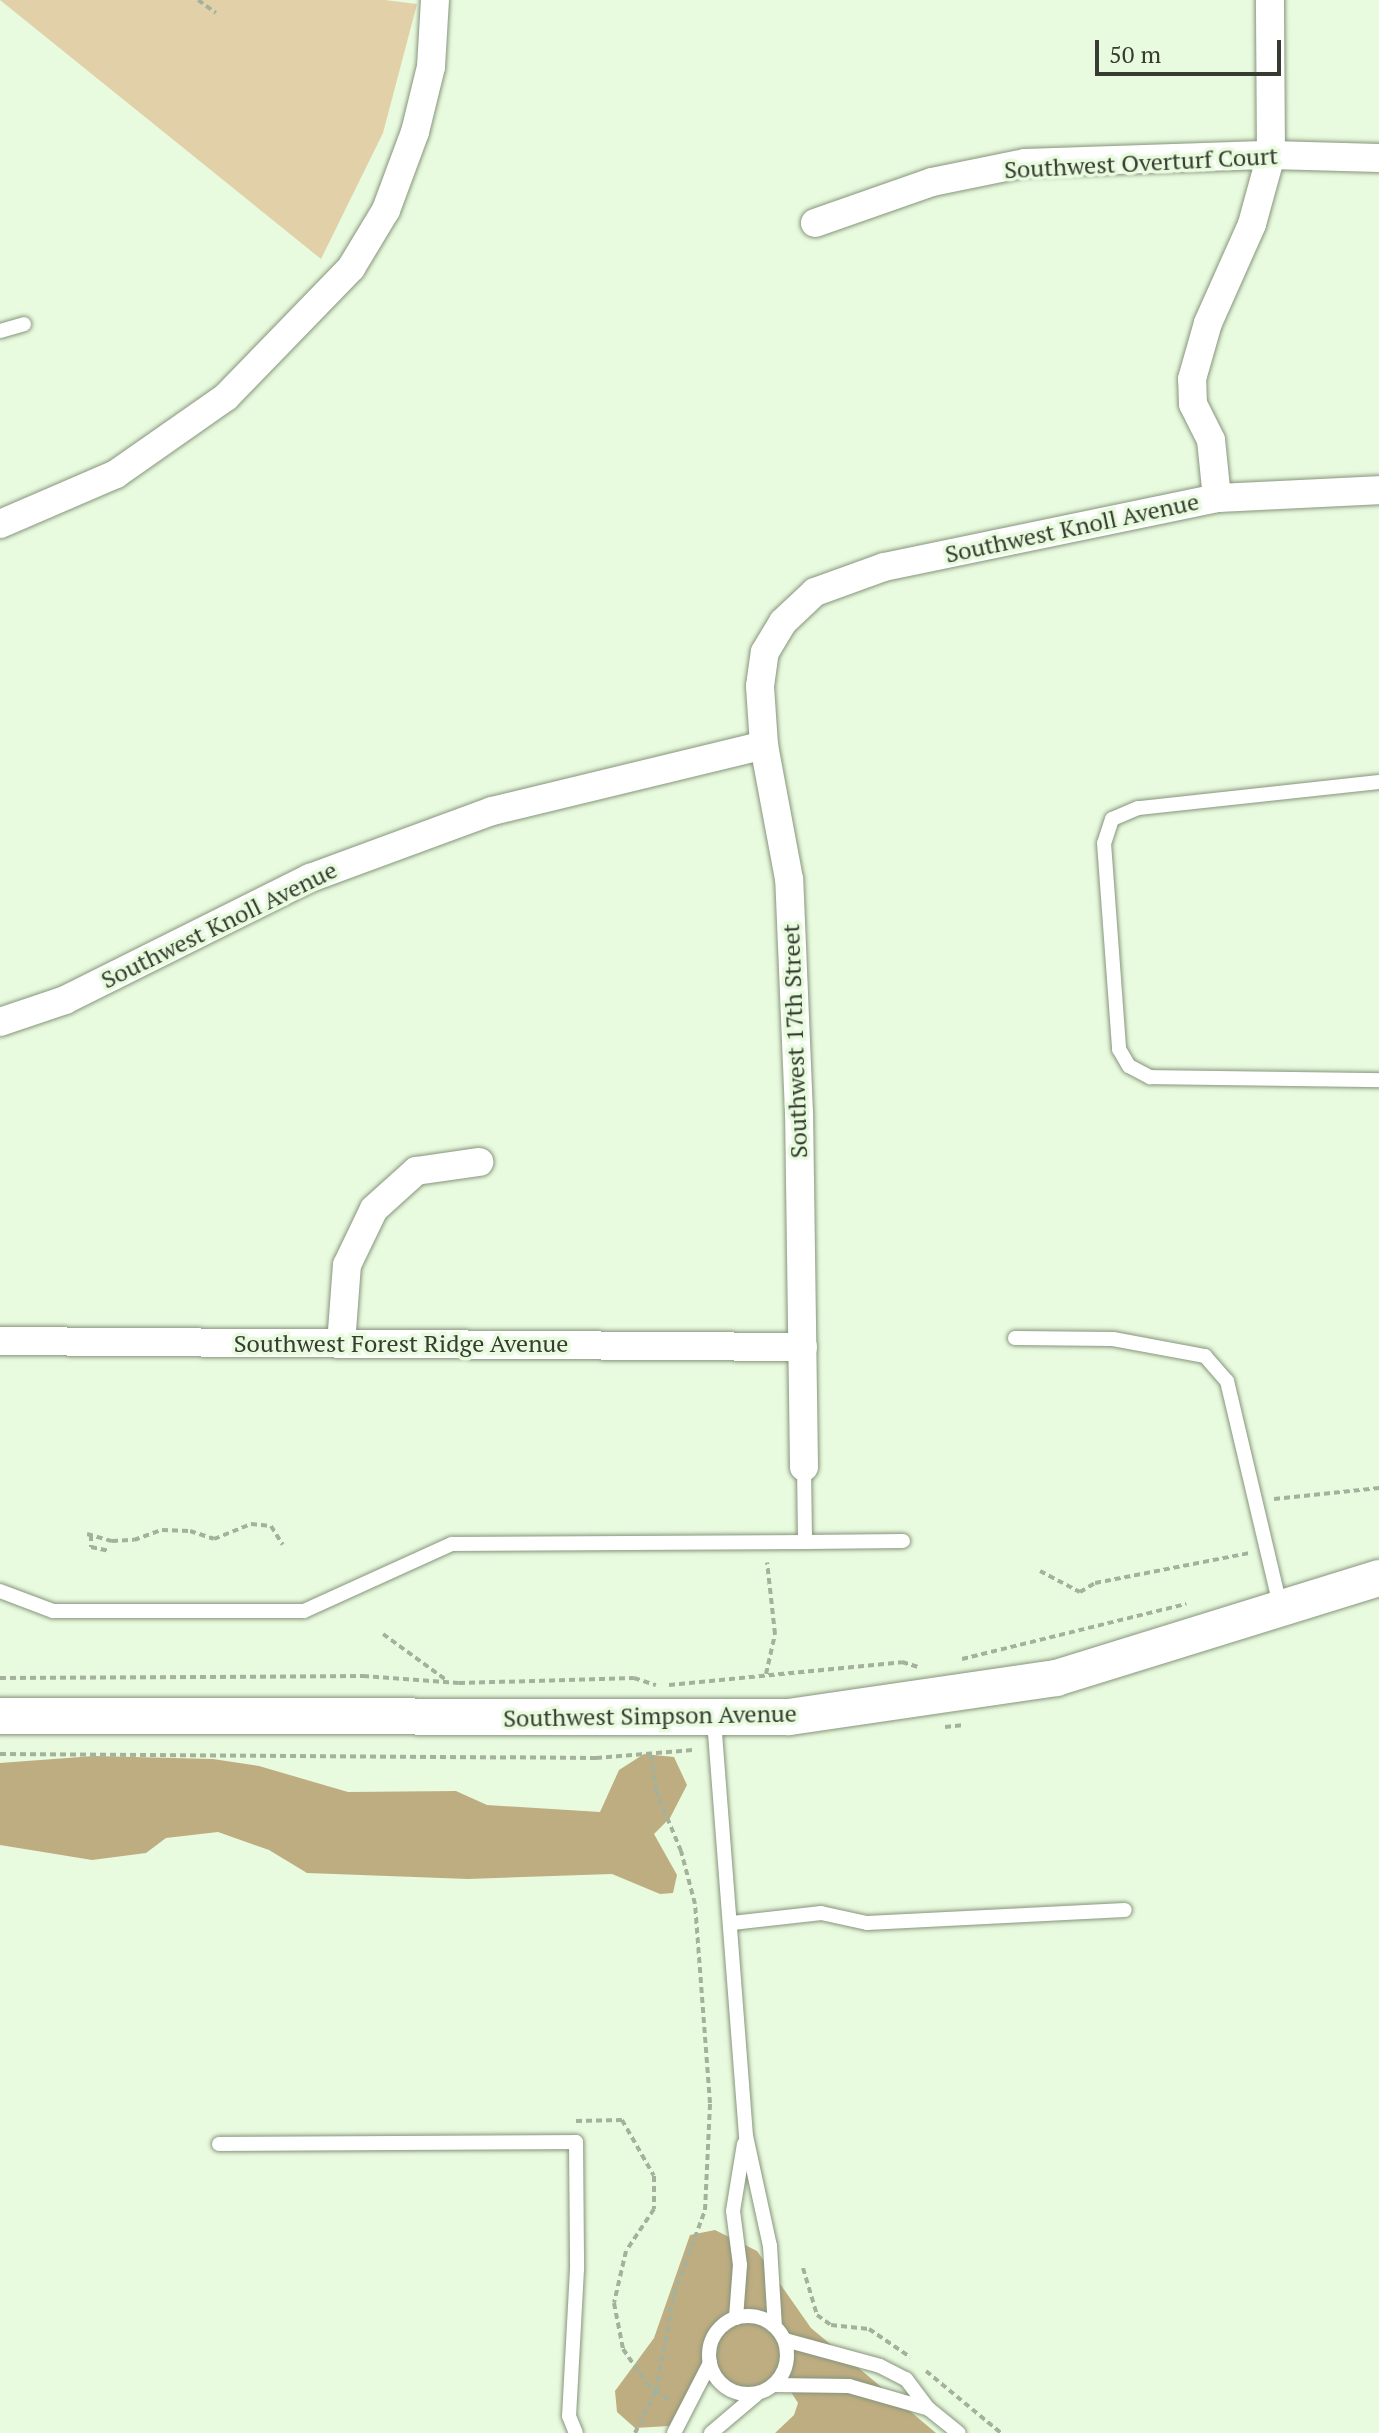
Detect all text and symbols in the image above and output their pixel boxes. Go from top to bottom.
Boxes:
scale bar [1099,24,1285,74]
text: 50 m [1109,38,1161,70]
street label: Southwest Overturf Court [1003,141,1279,185]
street label: Southwest Knoll Avenue [942,487,1202,569]
street label: Southwest Knoll Avenue [96,855,342,995]
street label: Southwest 17th Street [777,923,813,1159]
street label: Southwest Forest Ridge Avenue [234,1330,568,1358]
street label: Southwest Simpson Avenue [503,1699,797,1733]

